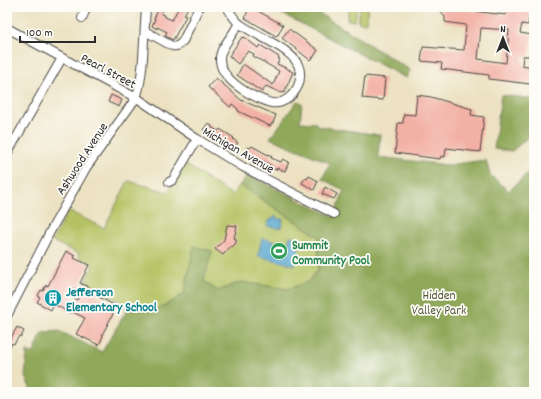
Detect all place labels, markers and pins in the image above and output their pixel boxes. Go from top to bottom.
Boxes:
place label: Summit Community Pool [292,237,371,271]
sports icon: Summit Community Pool [269,241,289,261]
place label: Jefferson Elementary School [66,284,158,318]
building icon: Jefferson Elementary School [43,288,63,308]

